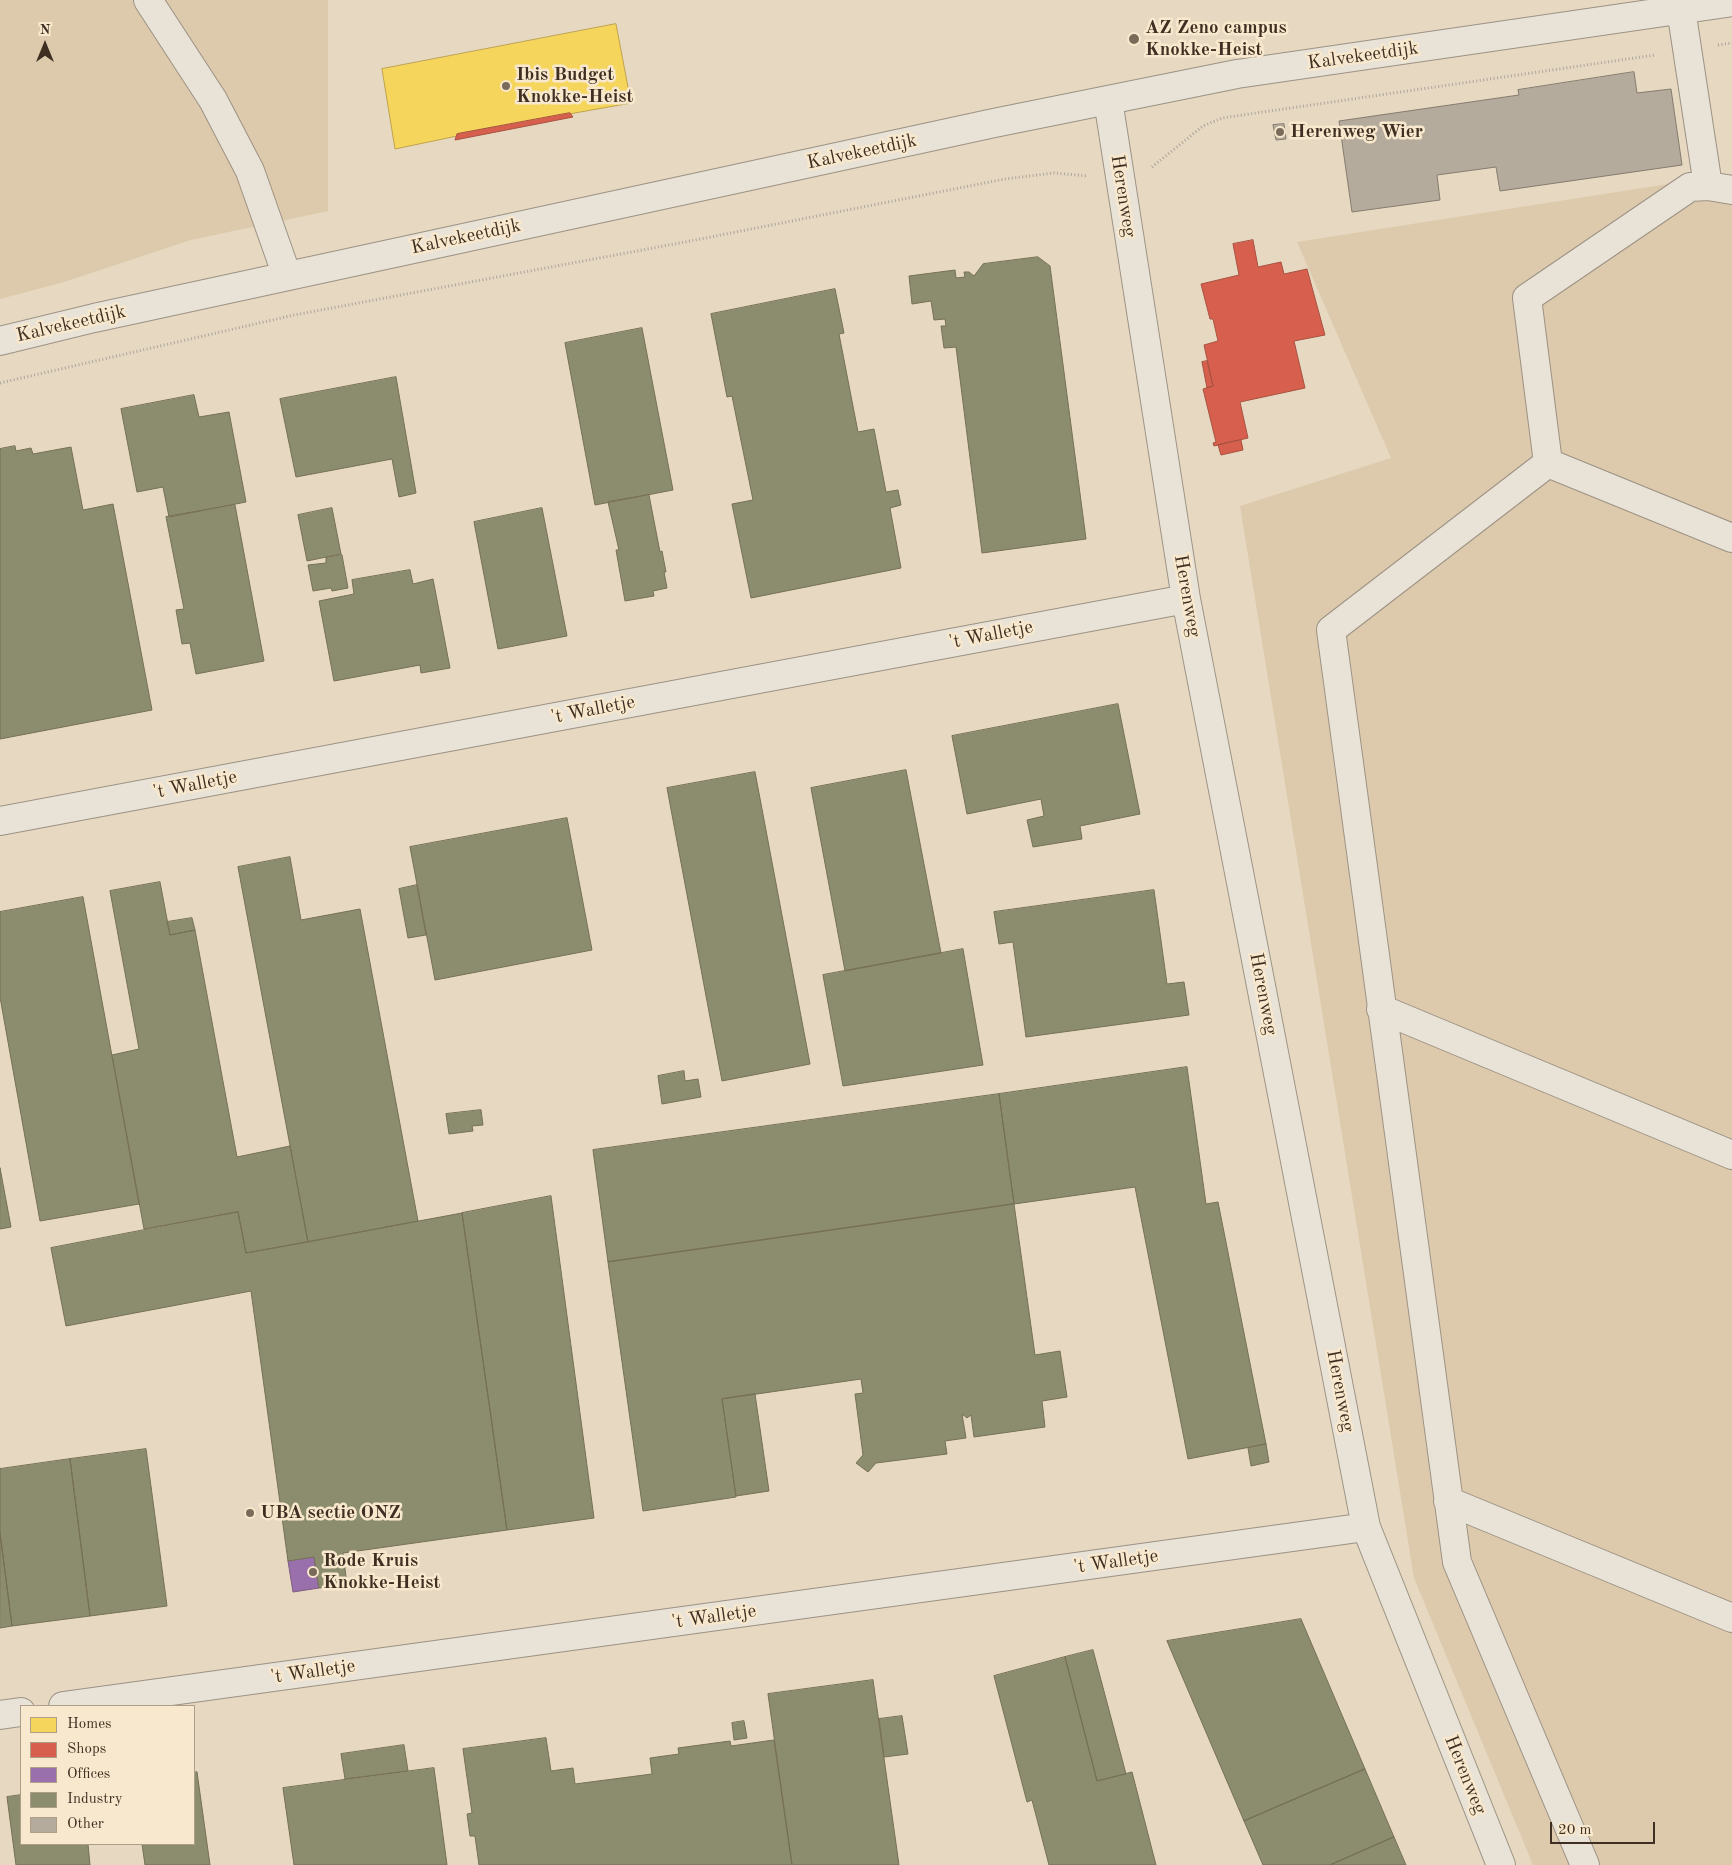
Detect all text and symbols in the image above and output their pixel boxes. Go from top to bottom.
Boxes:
place label: AZ Zeno campus Knokke-Heist [1145,17,1287,61]
north arrow [20,20,70,70]
text: N [40,23,50,37]
marker: AZ Zeno campus Knokke-Heist [1127,32,1141,46]
street label: Kalvekeetdijk [1306,37,1420,75]
place label: Ibis Budget Knokke-Heist [516,64,633,108]
marker: Ibis Budget Knokke-Heist [500,80,512,92]
place label: Herenweg Wier [1290,121,1423,143]
marker: Herenweg Wier [1274,126,1286,138]
street label: Kalvekeetdijk [805,129,919,175]
street label: Herenweg [1105,153,1141,239]
street label: Kalvekeetdijk [409,214,523,260]
street label: Kalvekeetdijk [14,300,128,348]
street label: Herenweg [1169,553,1205,639]
street label: 't Walletje [947,616,1035,654]
street label: 't Walletje [549,691,637,729]
street label: 't Walletje [151,766,239,804]
street label: Herenweg [1244,951,1282,1037]
street label: Herenweg [1321,1348,1359,1434]
place label: UBA sectie ONZ [260,1502,401,1524]
marker: UBA sectie ONZ [244,1507,256,1519]
street label: 't Walletje [1072,1545,1160,1579]
place label: Rode Kruis Knokke-Heist [323,1550,440,1594]
marker: Rode Kruis Knokke-Heist [307,1566,319,1578]
street label: 't Walletje [670,1600,758,1634]
street label: 't Walletje [269,1655,357,1689]
legend [20,1705,195,1845]
text: Homes [67,1717,112,1732]
street label: Herenweg [1439,1732,1491,1818]
text: Shops [67,1742,106,1757]
text: Offices [67,1767,110,1782]
text: Industry [67,1792,123,1807]
scale bar [1552,1812,1657,1844]
text: Other [67,1817,104,1832]
text: 20 m [1558,1823,1592,1838]

